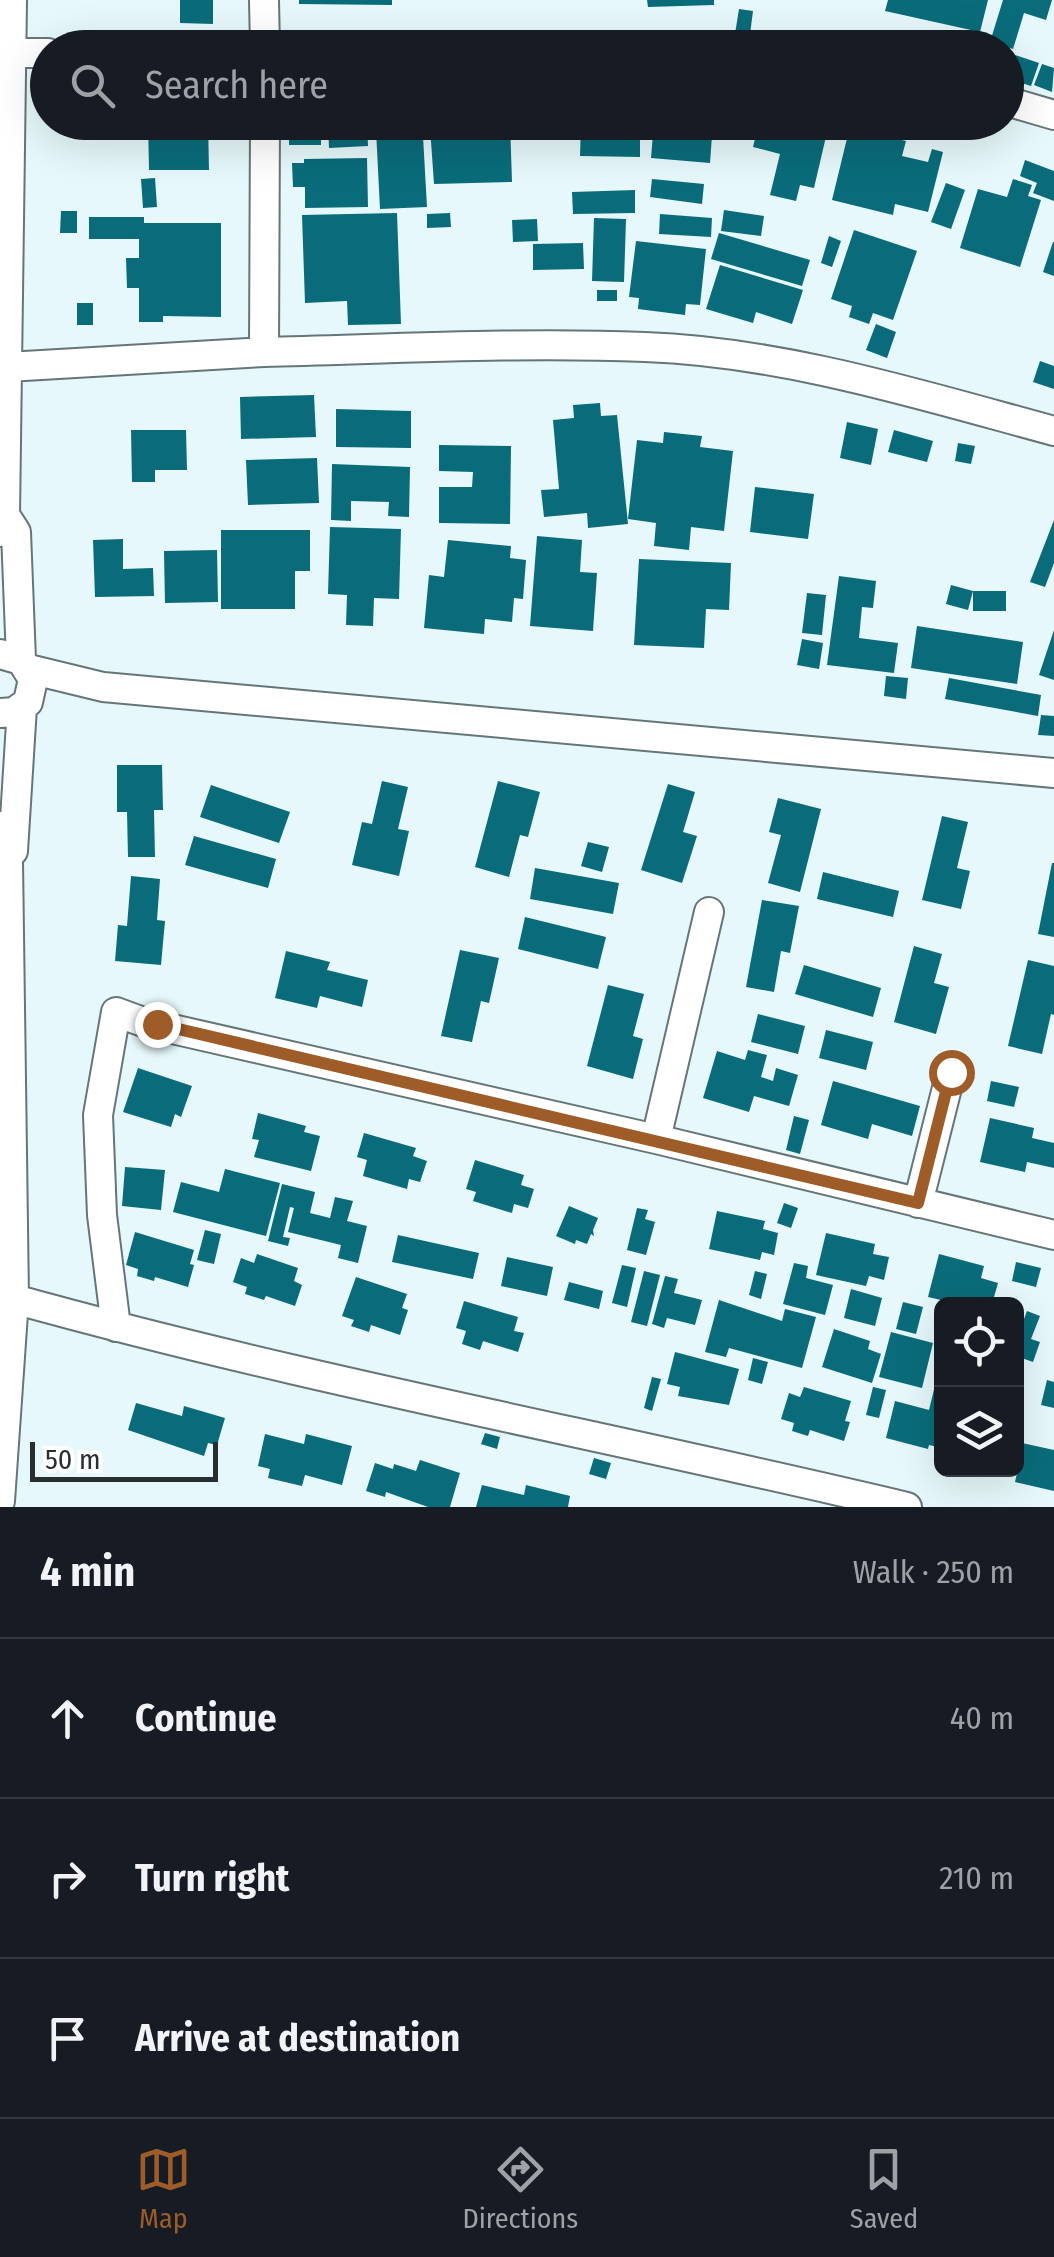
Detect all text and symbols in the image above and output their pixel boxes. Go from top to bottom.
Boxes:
search box [30,30,1024,140]
icon: search [65,58,120,113]
text: Search here [145,62,328,108]
route end [135,1002,181,1048]
route start [929,1050,975,1096]
map controls [934,1297,1024,1477]
button: locate [934,1297,1024,1387]
button: layers [934,1387,1024,1477]
scale bar [30,1437,218,1482]
text: 50 m [45,1443,101,1476]
text: 4 min [40,1547,135,1597]
text: Walk · 250 m [853,1553,1014,1591]
icon: ahead [40,1691,95,1746]
text: Continue [135,1695,276,1741]
text: 40 m [950,1699,1014,1737]
icon: right [40,1851,95,1906]
text: Turn right [135,1855,289,1901]
text: 210 m [939,1859,1014,1897]
icon: arrive [40,2011,95,2066]
text: Arrive at destination [135,2015,460,2061]
tab: Map [136,2142,191,2235]
tab: Directions [462,2142,578,2235]
tab: Saved [850,2142,918,2235]

